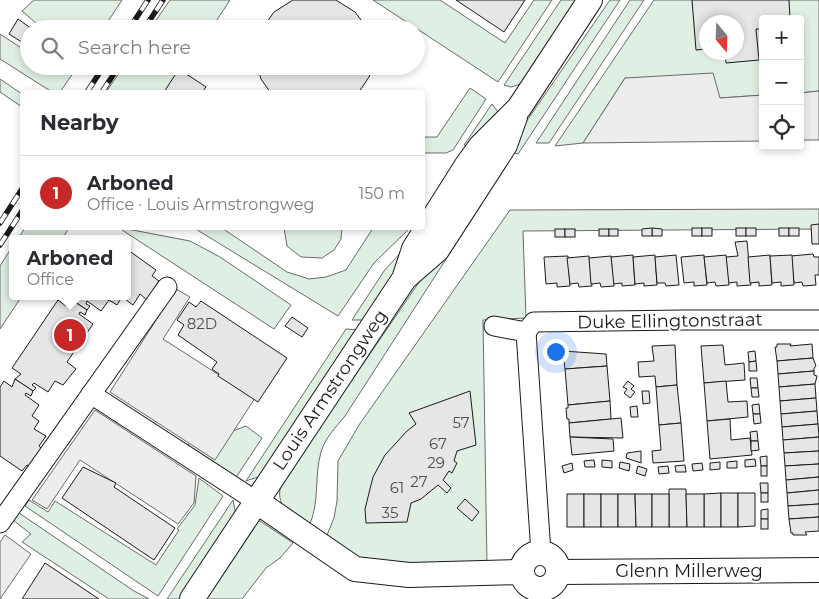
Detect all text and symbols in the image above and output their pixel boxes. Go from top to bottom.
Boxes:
north arrow [699,15,744,60]
map controls [759,15,804,150]
button: + [759,15,804,60]
search box [20,20,425,75]
icon: search [38,34,66,62]
text: Search here [78,36,191,59]
button: − [759,60,804,105]
button: locate [759,105,804,150]
text: Nearby [40,110,119,135]
text: Arboned [87,172,174,195]
text: 1 [53,184,59,203]
text: 150 m [358,184,405,203]
text: Office · Louis Armstrongweg [87,195,314,214]
popup [9,235,131,300]
text: Arboned [27,247,113,270]
text: Office [27,270,74,289]
street label: Louis Armstrongweg [268,306,392,474]
street label: Duke Ellingtonstraat [577,308,763,334]
house number: 82D [187,314,217,333]
pin: 1 [54,316,86,354]
your location [543,339,569,365]
house number: 57 [452,413,470,432]
house number: 67 [429,434,447,453]
house number: 29 [427,453,445,472]
house number: 27 [410,472,428,491]
house number: 61 [390,478,404,497]
house number: 35 [382,503,398,522]
street label: Glenn Millerweg [615,560,763,582]

